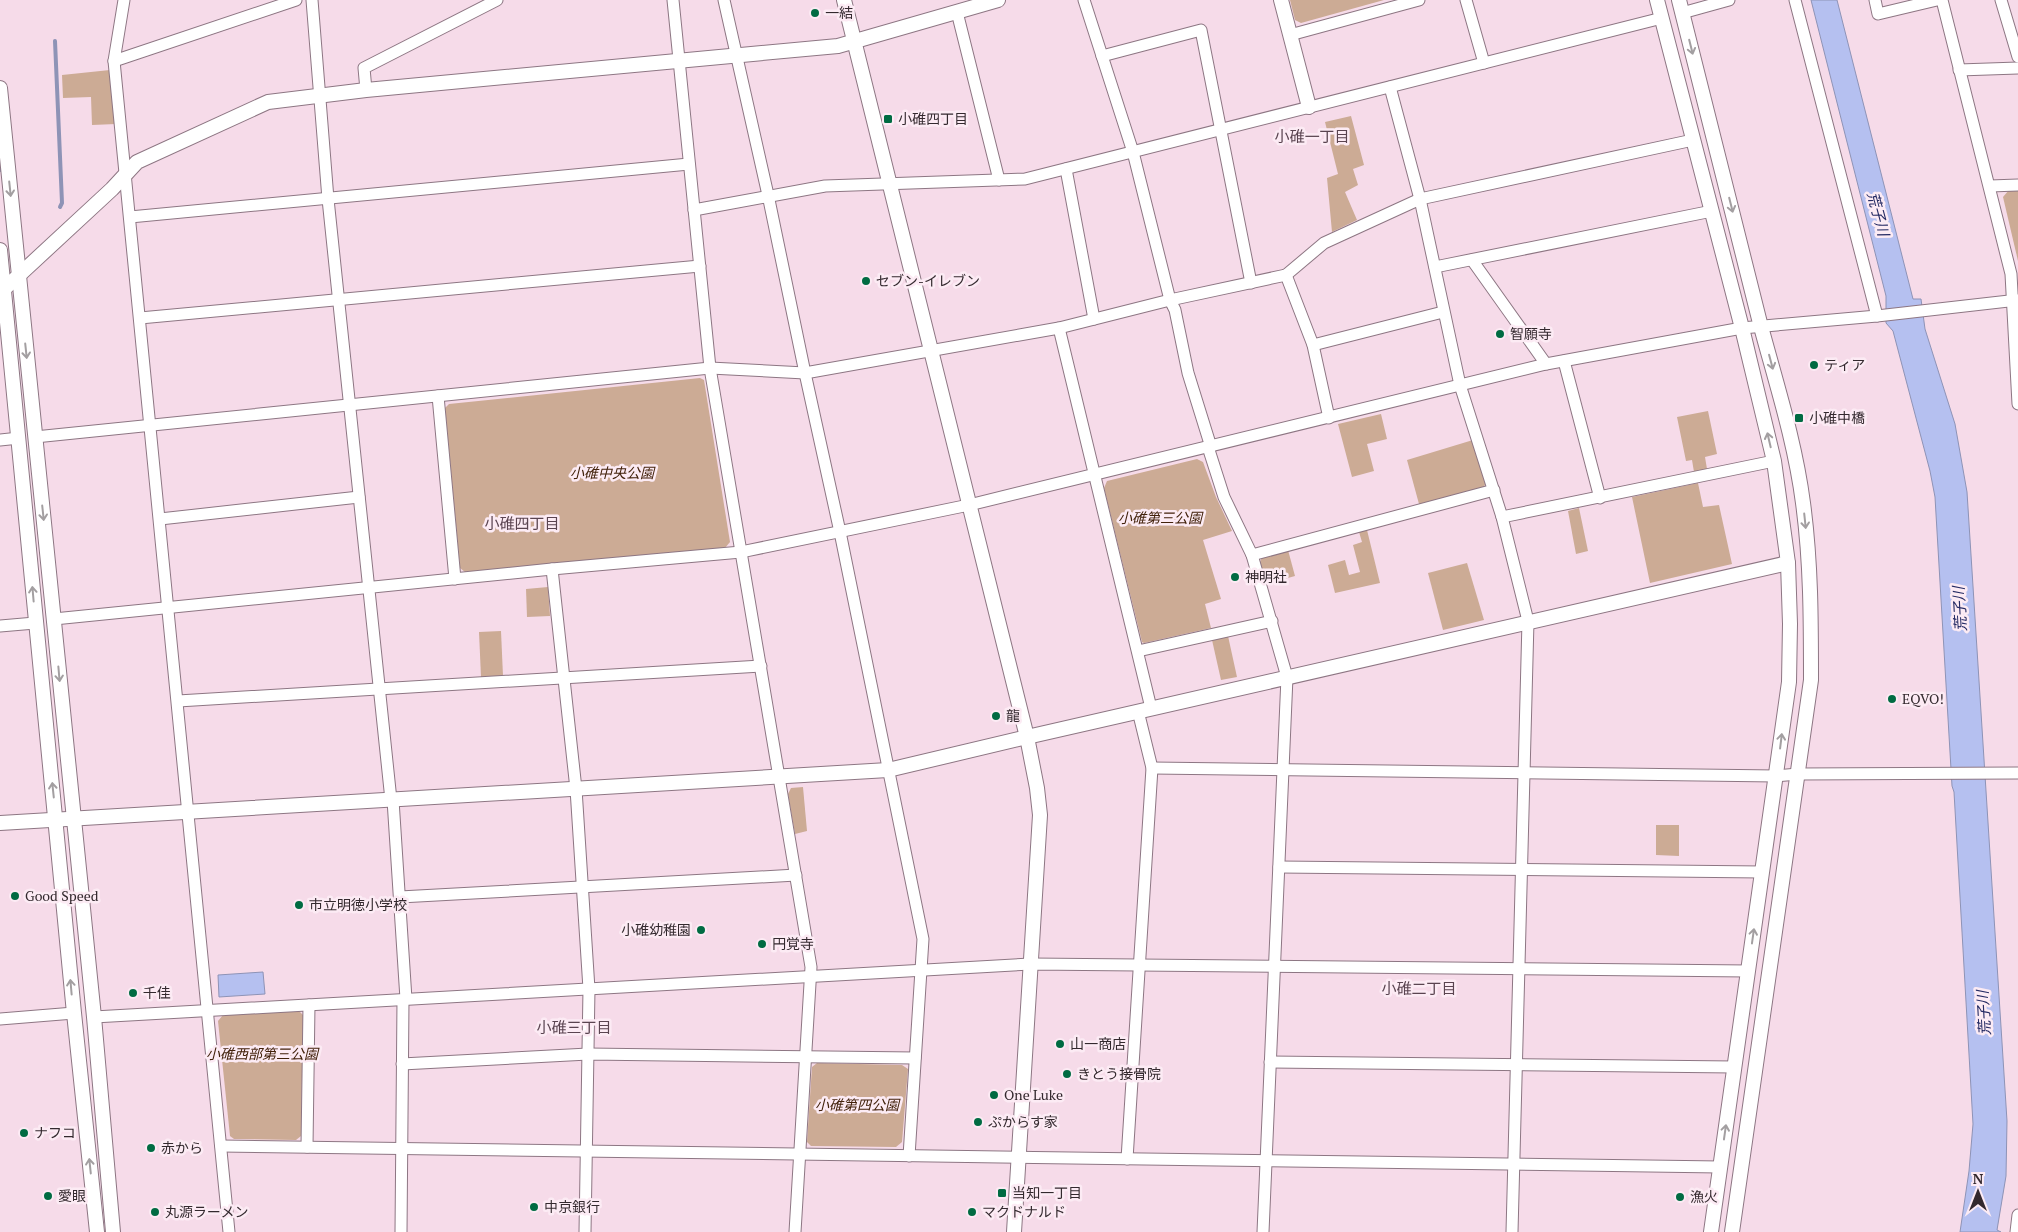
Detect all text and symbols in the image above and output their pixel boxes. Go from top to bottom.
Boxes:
place label: 一結 [825,3,853,22]
marker: 一結 [809,7,821,19]
one-way arrow [1687,39,1696,55]
place label: 小碓四丁目 [898,109,968,128]
marker: 小碓四丁目 [882,113,894,125]
district label: 小碓一丁目 [1274,126,1350,146]
one-way arrow [5,181,15,197]
water label: 荒子川 [1863,189,1895,240]
one-way arrow [1727,196,1736,212]
place label: セブン-イレブン [876,271,980,290]
marker: セブン-イレブン [860,275,872,287]
place label: 智願寺 [1510,324,1552,343]
marker: 智願寺 [1494,328,1506,340]
one-way arrow [21,343,31,359]
one-way arrow [1767,354,1777,370]
place label: ティア [1824,355,1865,374]
marker: ティア [1808,359,1820,371]
place label: 小碓中橋 [1809,408,1865,427]
marker: 小碓中橋 [1793,412,1805,424]
one-way arrow [1764,433,1773,449]
park label: 小碓中央公園 [570,463,656,482]
one-way arrow [38,504,48,520]
park label: 小碓第三公園 [1118,508,1204,527]
district label: 小碓四丁目 [484,513,560,533]
one-way arrow [1800,513,1810,529]
place label: 神明社 [1245,567,1287,586]
marker: 神明社 [1229,571,1241,583]
water label: 荒子川 [1948,584,1970,632]
one-way arrow [28,586,38,602]
one-way arrow [55,666,64,682]
place label: EQVO! [1902,689,1944,708]
marker: EQVO! [1886,693,1898,705]
place label: 龍 [1006,706,1020,725]
marker: 龍 [990,710,1002,722]
one-way arrow [1776,733,1786,749]
one-way arrow [48,783,58,799]
place label: Good Speed [25,886,99,905]
marker: Good Speed [9,890,21,902]
place label: 市立明徳小学校 [309,895,407,914]
marker: 市立明徳小学校 [293,899,305,911]
place label: 小碓幼稚園 [621,920,691,939]
marker: 小碓幼稚園 [695,924,707,936]
one-way arrow [1748,929,1758,945]
place label: 円覚寺 [772,934,814,953]
marker: 円覚寺 [756,938,768,950]
district label: 小碓二丁目 [1381,978,1457,998]
one-way arrow [67,979,76,995]
place label: 千佳 [143,983,171,1002]
marker: 千佳 [127,987,139,999]
water label: 荒子川 [1972,988,1994,1036]
district label: 小碓三丁目 [536,1017,612,1037]
place label: 山一商店 [1070,1034,1126,1053]
marker: 山一商店 [1054,1038,1066,1050]
park label: 小碓西部第三公園 [206,1044,320,1063]
place label: きとう接骨院 [1077,1064,1161,1083]
marker: きとう接骨院 [1061,1068,1073,1080]
place label: One Luke [1004,1085,1063,1104]
marker: One Luke [988,1089,1000,1101]
park label: 小碓第四公園 [815,1095,901,1114]
place label: ぷからす家 [988,1112,1058,1131]
marker: ぷからす家 [972,1116,984,1128]
place label: ナフコ [34,1123,76,1142]
one-way arrow [1720,1124,1730,1140]
marker: ナフコ [18,1127,30,1139]
place label: 赤から [161,1138,203,1157]
marker: 赤から [145,1142,157,1154]
one-way arrow [85,1158,95,1174]
north arrow [1953,1167,2003,1217]
text: N [1973,1169,1984,1188]
place label: 当知一丁目 [1012,1183,1082,1202]
place label: 愛眼 [58,1186,86,1205]
marker: 当知一丁目 [996,1187,1008,1199]
place label: 漁火 [1690,1187,1718,1206]
marker: 愛眼 [42,1190,54,1202]
marker: 漁火 [1674,1191,1686,1203]
place label: 中京銀行 [544,1197,600,1216]
marker: 中京銀行 [528,1201,540,1213]
place label: 丸源ラーメン [165,1202,248,1221]
place label: マクドナルド [982,1202,1066,1221]
marker: 丸源ラーメン [149,1206,161,1218]
marker: マクドナルド [966,1206,978,1218]

